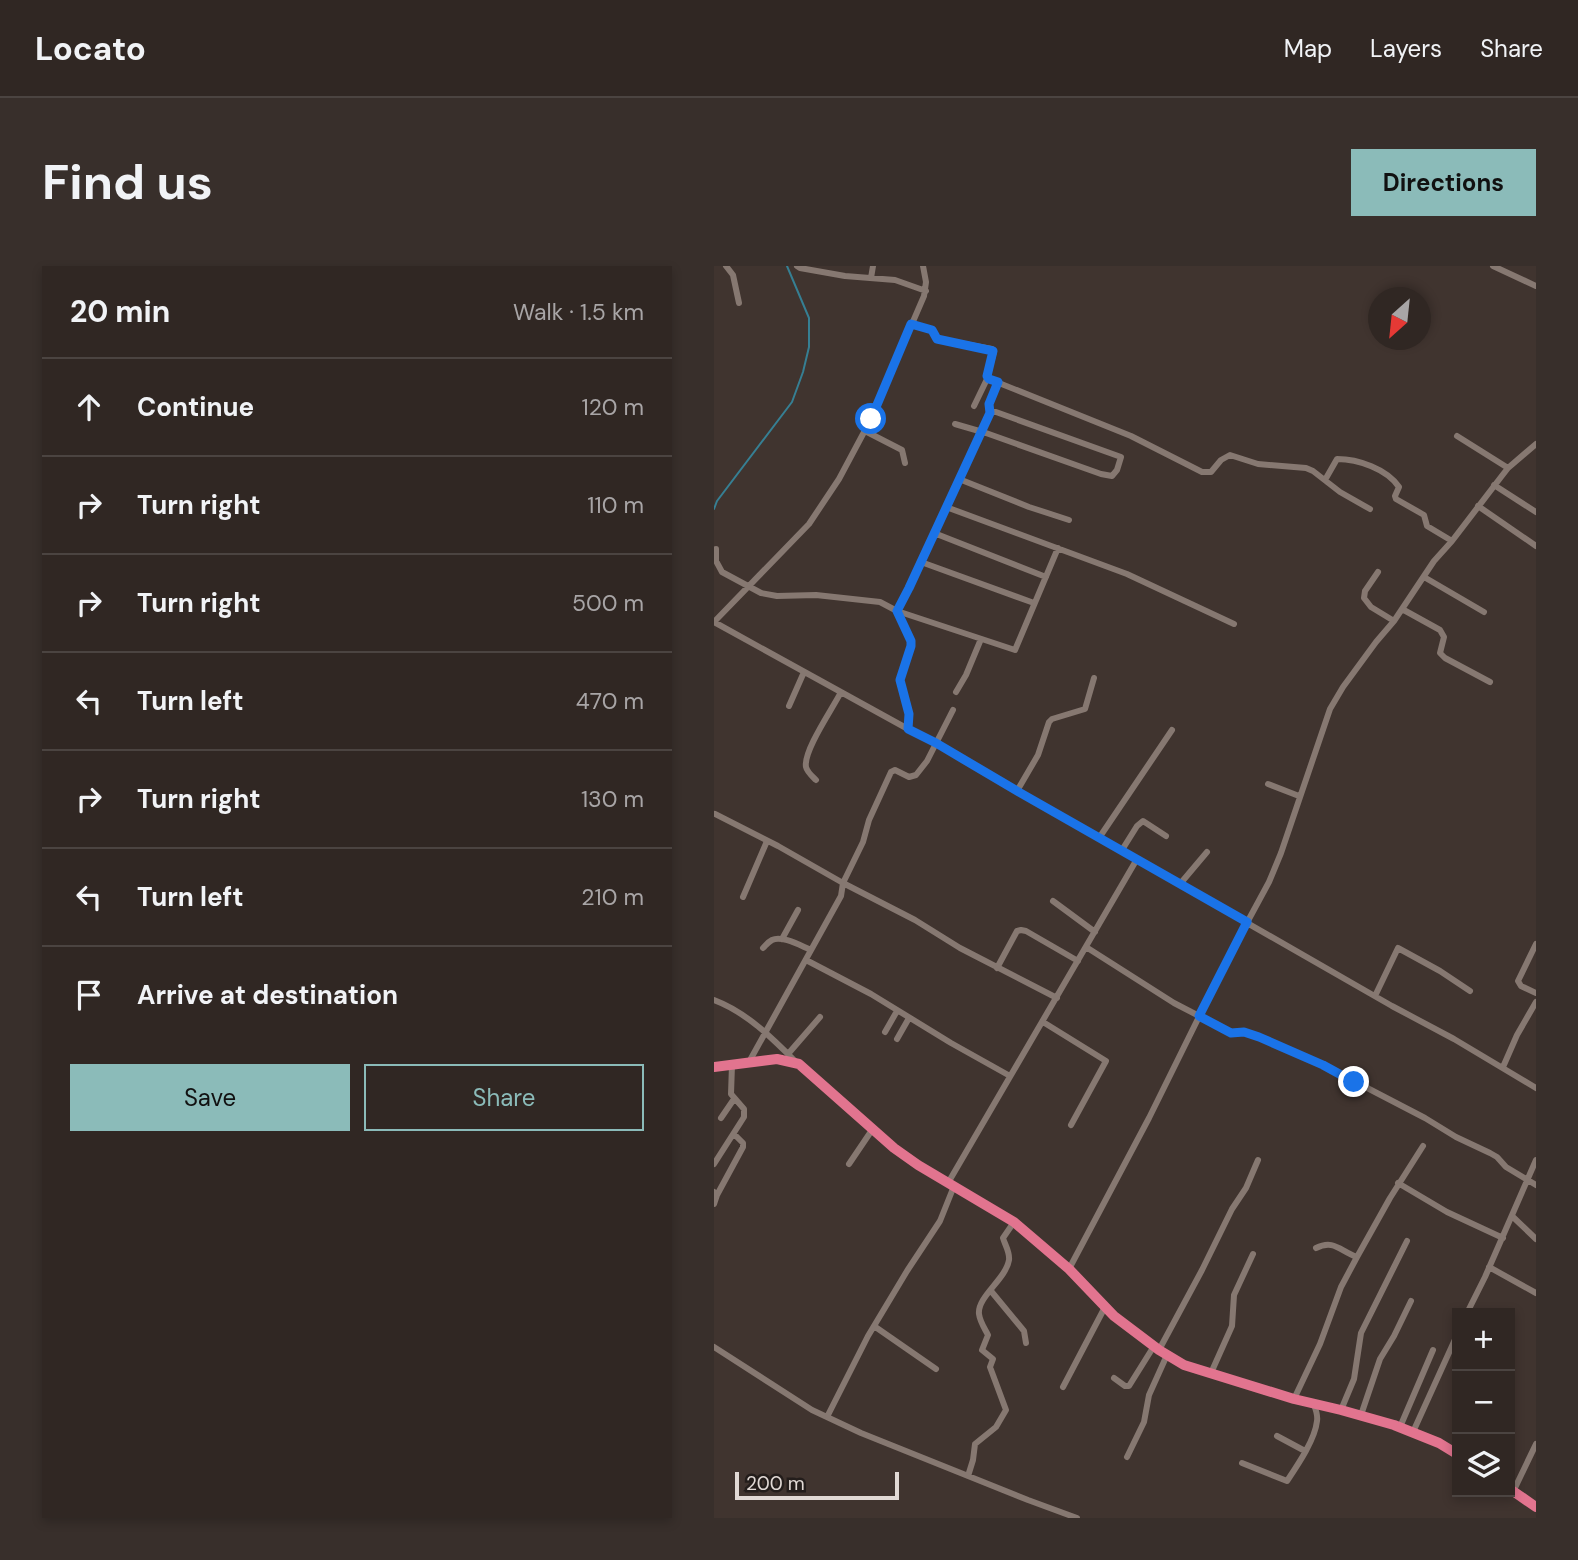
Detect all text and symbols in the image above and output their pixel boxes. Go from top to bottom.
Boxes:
text: Locato [35,27,146,70]
text: Map [1284,33,1332,64]
text: Layers [1370,33,1442,64]
text: Share [1480,33,1543,64]
button: Directions [1351,149,1536,216]
text: Find us [42,150,213,214]
north arrow [1368,287,1431,350]
text: 20 min [70,292,170,331]
text: Walk · 1.5 km [513,297,644,327]
icon: ahead [70,388,108,426]
text: Continue [137,390,254,424]
text: 120 m [581,392,644,422]
route start [855,403,886,434]
icon: right [70,486,108,524]
text: Turn right [137,488,261,522]
text: 110 m [587,490,644,520]
icon: right [70,584,108,622]
text: Turn right [137,586,261,620]
text: 500 m [572,588,644,618]
icon: left [70,682,108,720]
text: Turn left [137,684,244,718]
text: 470 m [576,686,644,716]
icon: right [70,780,108,818]
text: Turn right [137,782,261,816]
text: 130 m [581,784,644,814]
icon: left [70,878,108,916]
text: Turn left [137,880,244,914]
text: 210 m [581,882,644,912]
icon: arrive [70,976,108,1014]
text: Arrive at destination [137,978,398,1012]
button: Save [70,1064,350,1131]
button: Share [364,1064,644,1131]
route end [1338,1066,1369,1097]
map controls [1452,1308,1515,1497]
button: + [1452,1308,1515,1371]
button: − [1452,1371,1515,1434]
button: layers [1452,1434,1515,1497]
scale bar [735,1469,900,1501]
text: 200 m [746,1471,805,1496]

